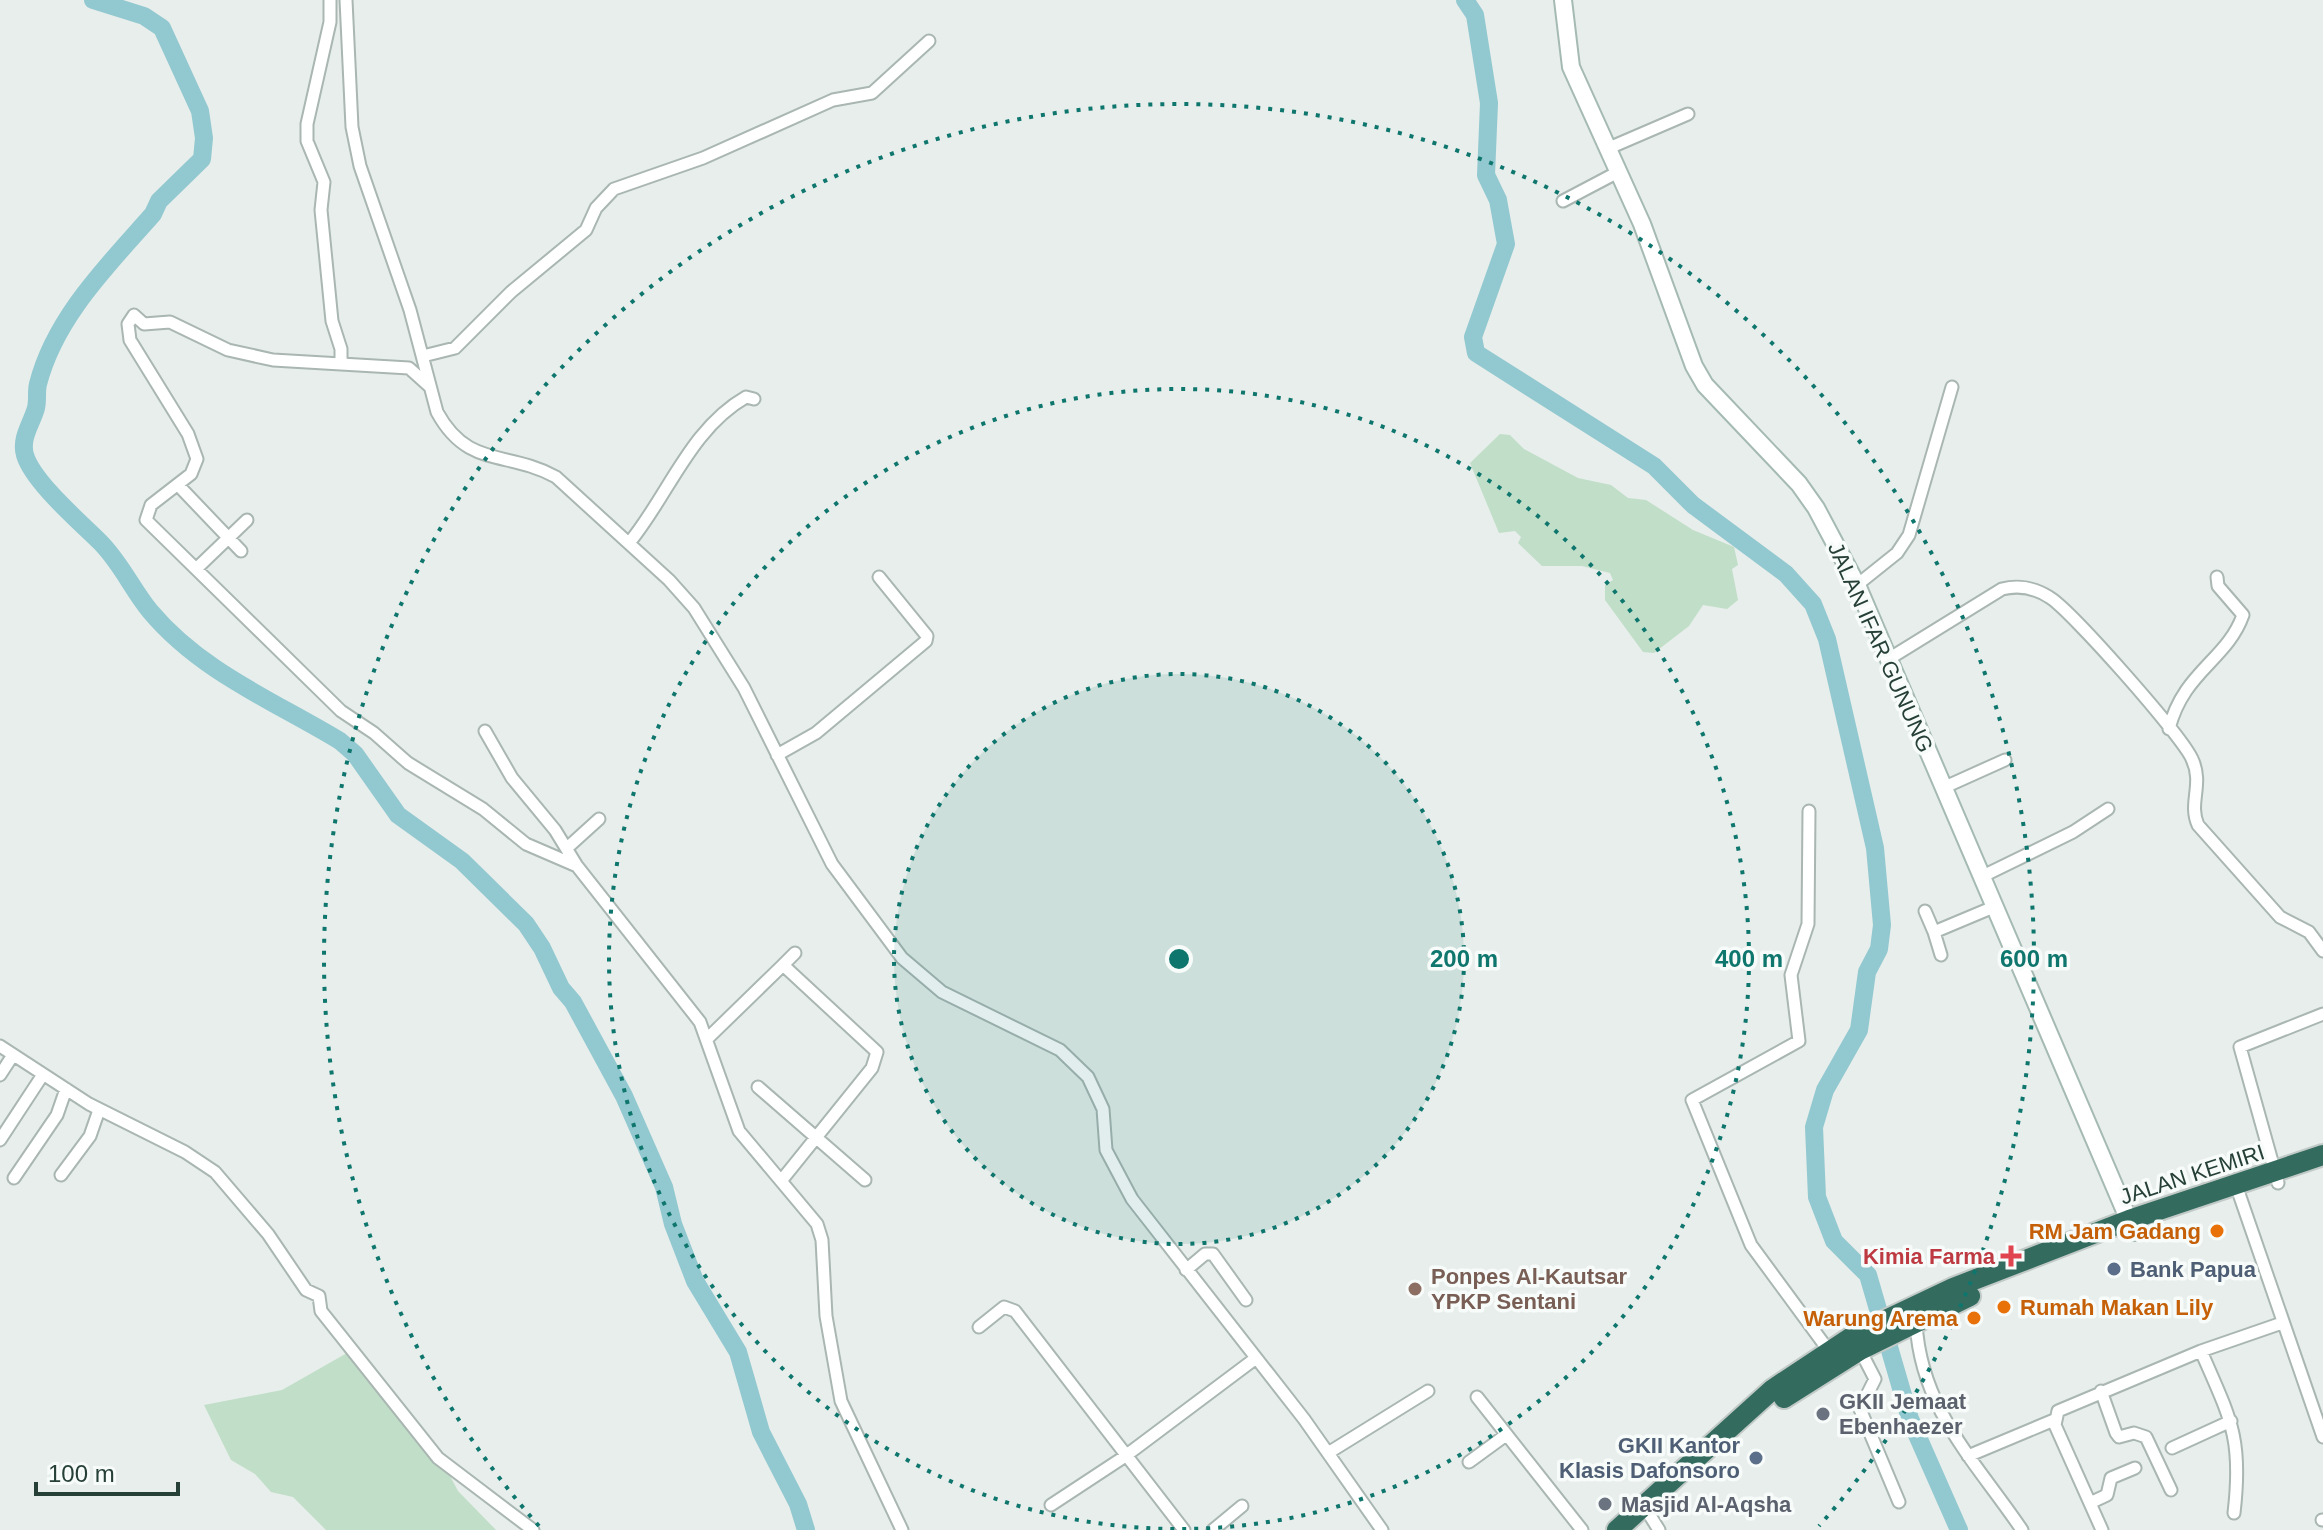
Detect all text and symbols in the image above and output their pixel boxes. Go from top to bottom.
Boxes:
street label: JALAN IFAR GUNUNG [1823,538,1938,756]
centre of rings [1165,945,1193,973]
text: 200 m [1430,945,1498,972]
text: 400 m [1715,945,1783,972]
text: 600 m [2000,945,2068,972]
street label: JALAN KEMIRI [2117,1139,2268,1210]
place label: RM Jam Gadang [2029,1219,2201,1244]
marker: RM Jam Gadang [2208,1222,2226,1240]
place label: Kimia Farma [1863,1244,1996,1269]
marker: Kimia Farma [2002,1247,2020,1265]
place label: Bank Papua [2130,1257,2257,1282]
marker: Bank Papua [2105,1260,2123,1278]
place label: Ponpes Al-Kautsar YPKP Sentani [1431,1264,1627,1314]
marker: Ponpes Al-Kautsar YPKP Sentani [1406,1280,1424,1298]
place label: Rumah Makan Lily [2020,1295,2214,1320]
marker: Rumah Makan Lily [1995,1298,2013,1316]
place label: Warung Arema [1803,1306,1959,1331]
marker: Warung Arema [1965,1309,1983,1327]
place label: GKII Jemaat Ebenhaezer [1839,1389,1967,1439]
marker: GKII Jemaat Ebenhaezer [1814,1405,1832,1423]
place label: GKII Kantor Klasis Dafonsoro [1559,1433,1740,1483]
scale bar [36,1446,178,1496]
marker: GKII Kantor Klasis Dafonsoro [1747,1449,1765,1467]
text: 100 m [48,1460,115,1487]
place label: Masjid Al-Aqsha [1621,1492,1792,1517]
marker: Masjid Al-Aqsha [1596,1495,1614,1513]

